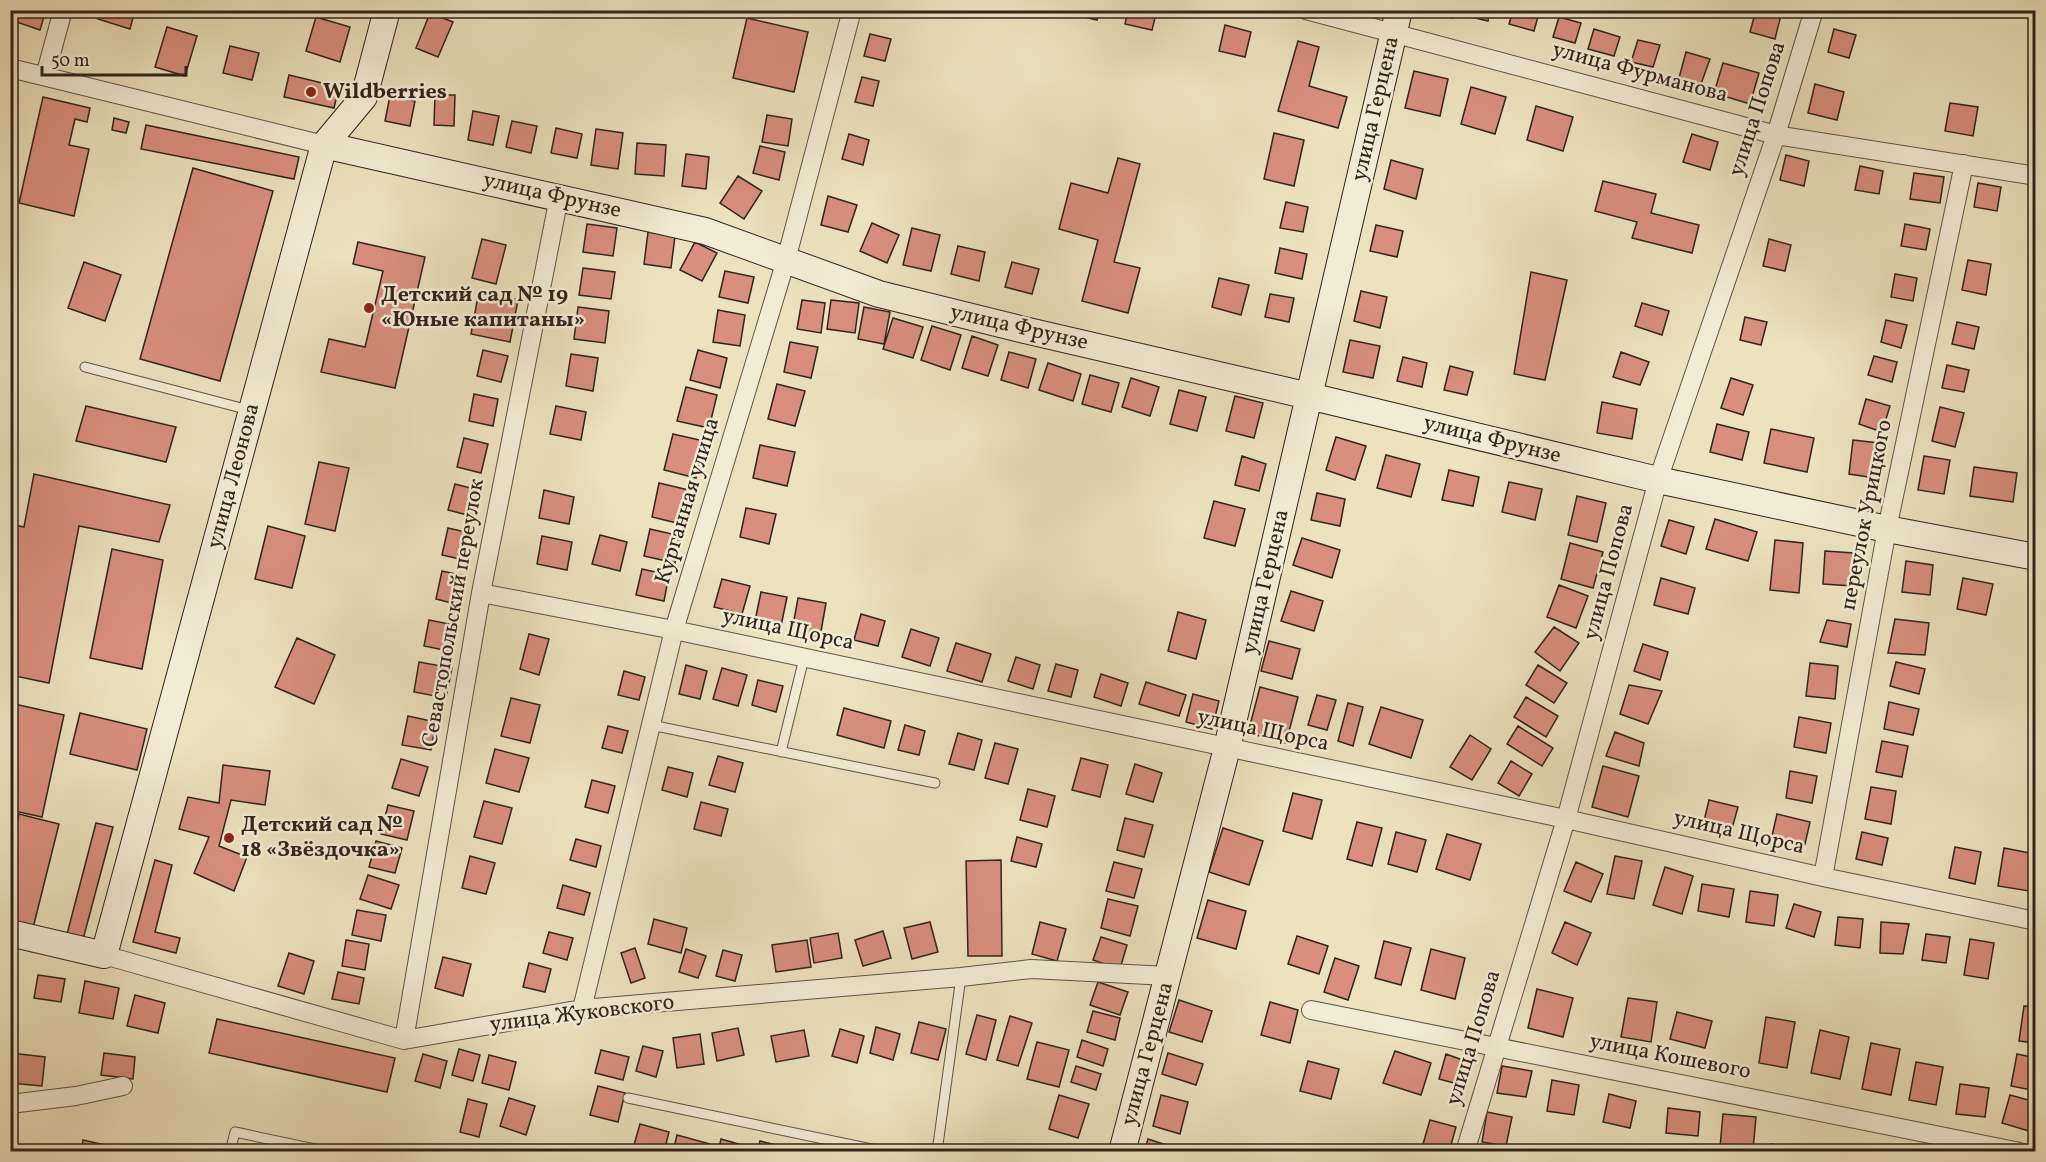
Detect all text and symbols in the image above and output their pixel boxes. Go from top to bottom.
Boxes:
street label: улица Герцена [1344,33,1408,185]
street label: улица Фурманова [1549,35,1731,111]
street label: улица Попова [1722,37,1794,181]
scale bar [42,39,186,77]
text: 50 m [51,49,90,74]
place label: Wildberries [323,77,447,108]
marker: Wildberries [304,85,318,99]
street label: улица Фрунзе [480,165,624,227]
place label: Детский сад № 19 «Юные капитаны» [381,280,585,336]
street label: улица Фрунзе [947,297,1091,359]
marker: Детский сад № 19 «Юные капитаны» [362,301,376,315]
street label: улица Леонова [200,400,268,552]
street label: улица Фрунзе [1420,408,1564,472]
street label: Курганная улица [648,414,728,588]
street label: переулок Урицкого [1833,417,1901,613]
street label: Севастопольский переулок [415,476,493,750]
street label: улица Попова [1576,500,1642,644]
street label: улица Герцена [1234,506,1298,658]
street label: улица Щорса [719,601,857,659]
street label: улица Щорса [1194,702,1332,760]
street label: улица Щорса [1670,803,1808,863]
place label: Детский сад № 18 «Звёздочка» [241,810,403,866]
marker: Детский сад № 18 «Звёздочка» [222,831,236,845]
street label: улица Попова [1439,966,1509,1110]
street label: улица Герцена [1114,979,1182,1129]
street label: улица Жуковского [488,987,676,1041]
street label: улица Кошевого [1587,1026,1753,1088]

